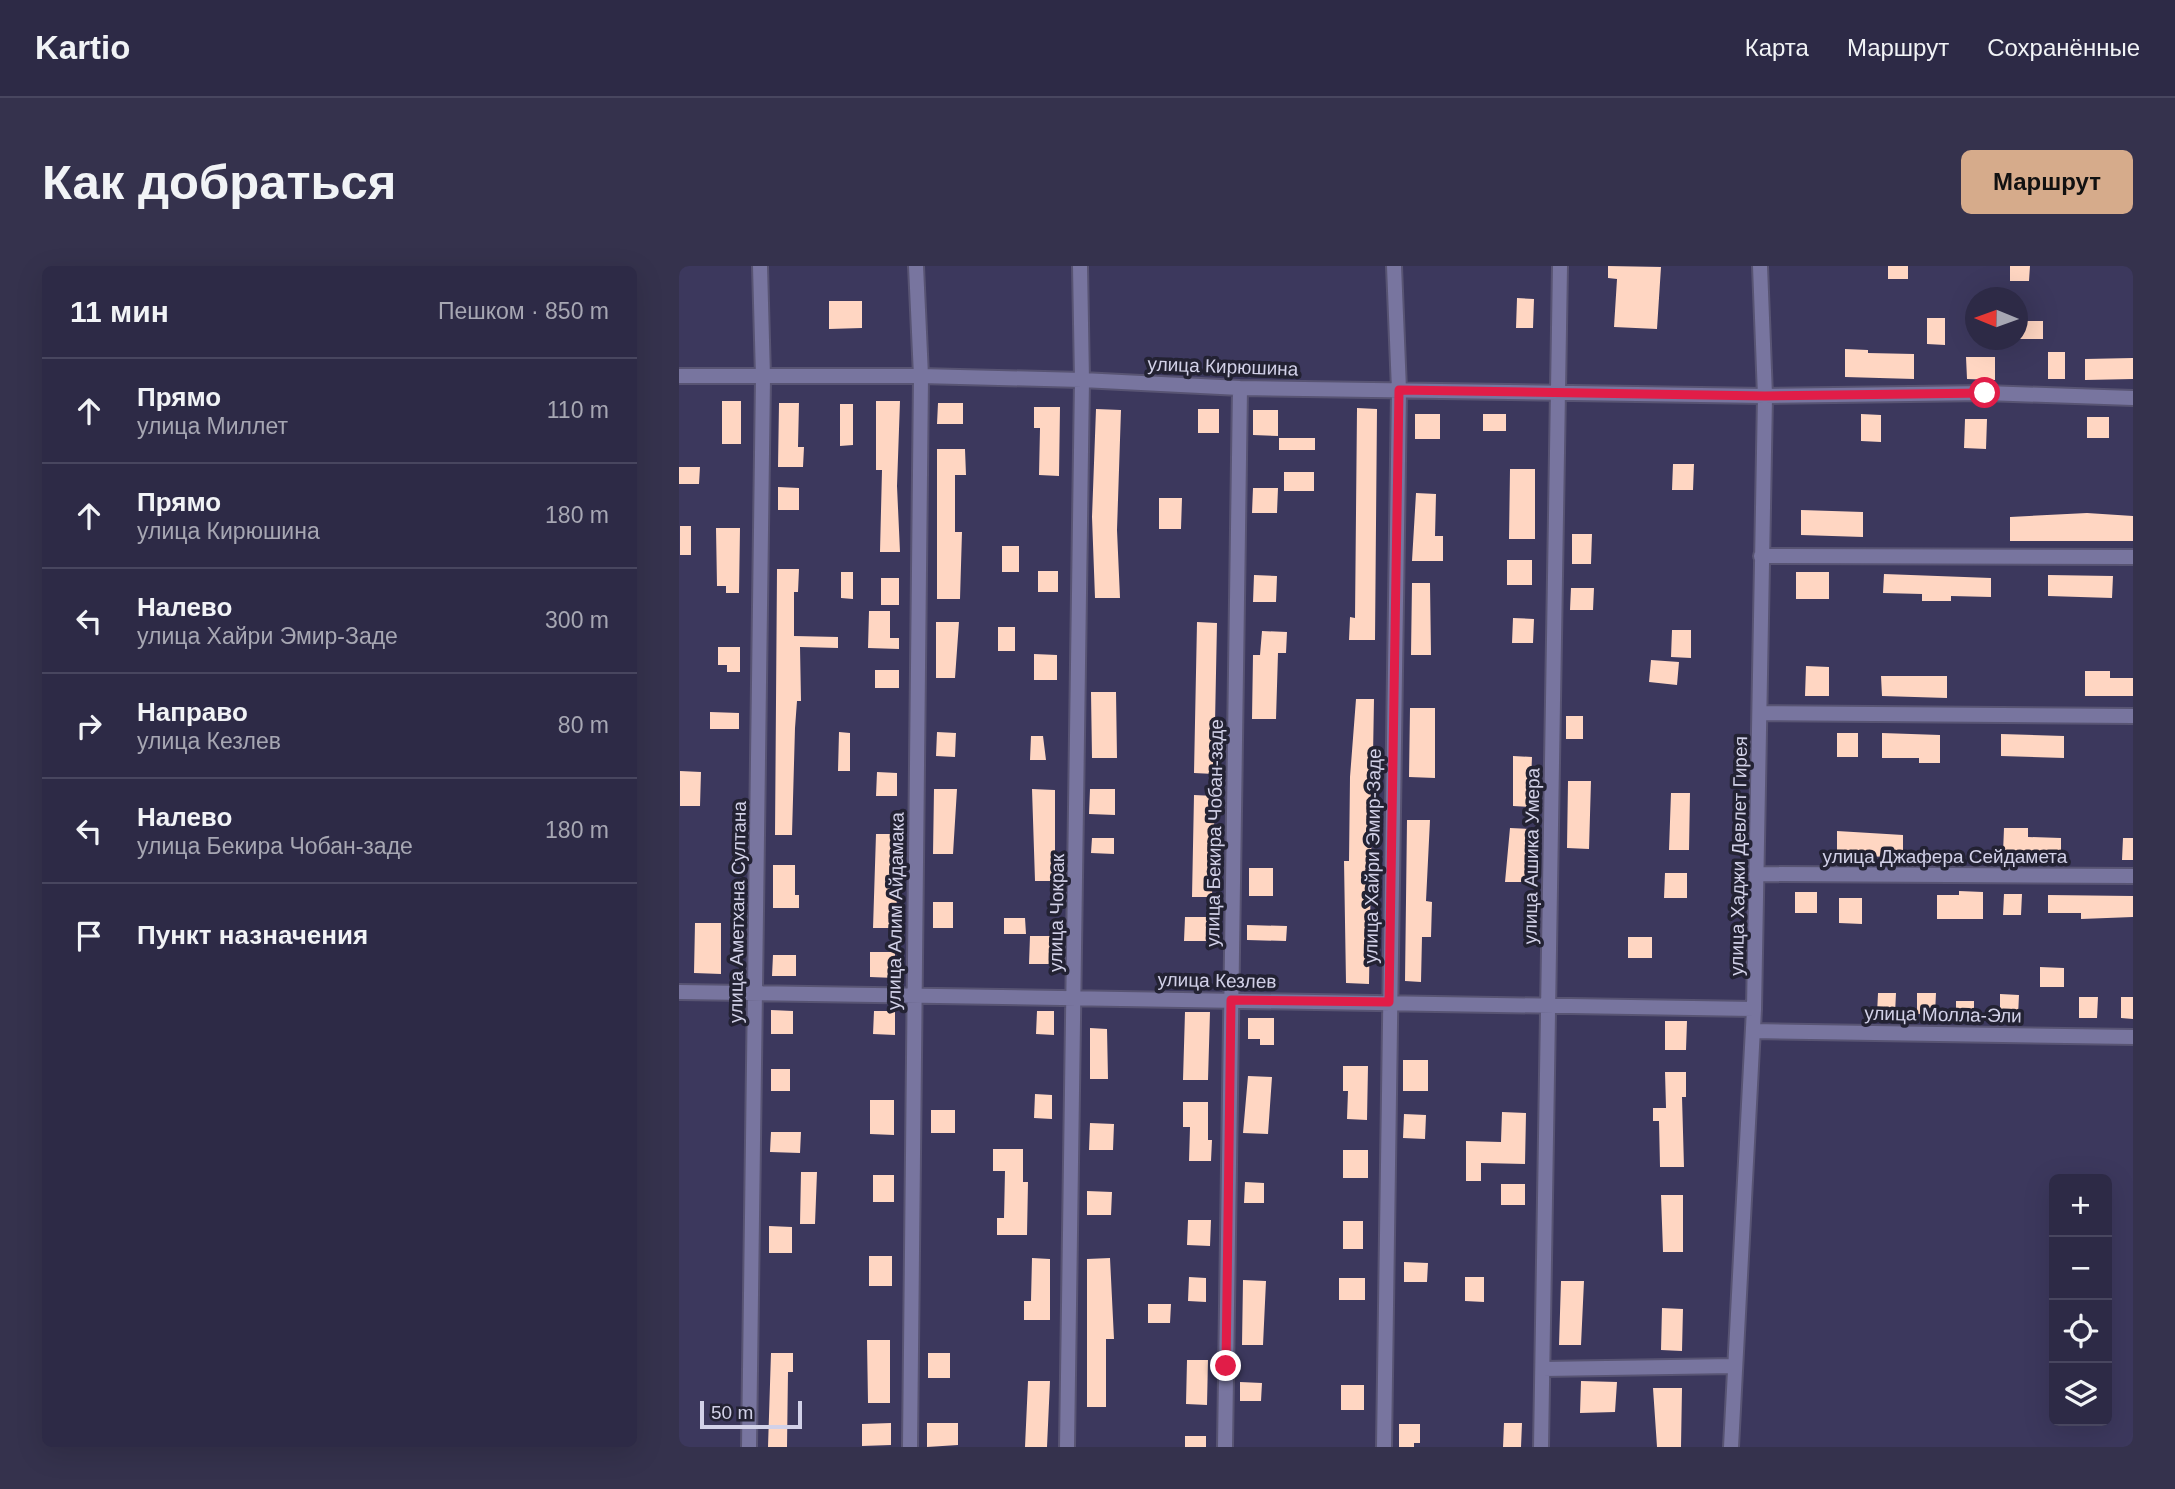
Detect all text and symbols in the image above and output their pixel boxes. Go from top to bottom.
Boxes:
text: Kartio [35,29,130,66]
text: Карта [1745,34,1809,61]
text: Маршрут [1847,34,1949,61]
text: Сохранённые [1987,34,2140,61]
button: Маршрут [1961,150,2133,214]
text: Как добраться [42,155,396,209]
north arrow [1965,287,2028,350]
text: 11 мин [70,295,169,328]
text: Пешком · 850 m [438,298,609,324]
street label: улица Кирюшина [1147,353,1299,380]
route start [1969,377,2000,408]
text: Прямо [137,382,221,412]
icon: ahead [70,392,108,430]
text: 110 m [547,397,609,423]
text: улица Миллет [137,413,288,439]
text: Прямо [137,487,221,517]
icon: ahead [70,497,108,535]
text: 180 m [545,502,609,528]
text: улица Кирюшина [137,518,320,544]
text: Налево [137,592,232,622]
icon: left [70,602,108,640]
text: 300 m [545,607,609,633]
text: улица Хайри Эмир-Заде [137,623,398,649]
text: Направо [137,697,248,727]
icon: right [70,707,108,745]
text: 80 m [558,712,609,738]
street label: улица Бекира Чобан-заде [1202,719,1227,947]
text: улица Кезлев [137,728,281,754]
street label: улица Хаджи Девлет Гирея [1726,736,1751,976]
street label: улица Хайри Эмир-Заде [1360,748,1385,964]
street label: улица Ашика Умера [1519,767,1544,944]
street label: улица Аметхана Султана [725,800,750,1023]
text: Налево [137,802,232,832]
street label: улица Алим Айдамака [883,811,908,1010]
icon: left [70,812,108,850]
text: 180 m [545,817,609,843]
text: улица Бекира Чобан-заде [137,833,413,859]
street label: улица Джафера Сейдамета [1823,846,2068,867]
street label: улица Чокрак [1045,853,1068,972]
icon: arrive [70,917,108,955]
text: Пункт назначения [137,920,368,950]
street label: улица Кезлев [1157,969,1277,992]
street label: улица Молла-Эли [1864,1003,2022,1026]
map controls [2049,1174,2112,1426]
button: + [2049,1174,2112,1237]
button: − [2049,1237,2112,1300]
button: locate [2049,1300,2112,1363]
route end [1210,1350,1241,1381]
button: layers [2049,1363,2112,1426]
scale bar [700,1398,801,1430]
text: 50 m [711,1402,753,1423]

